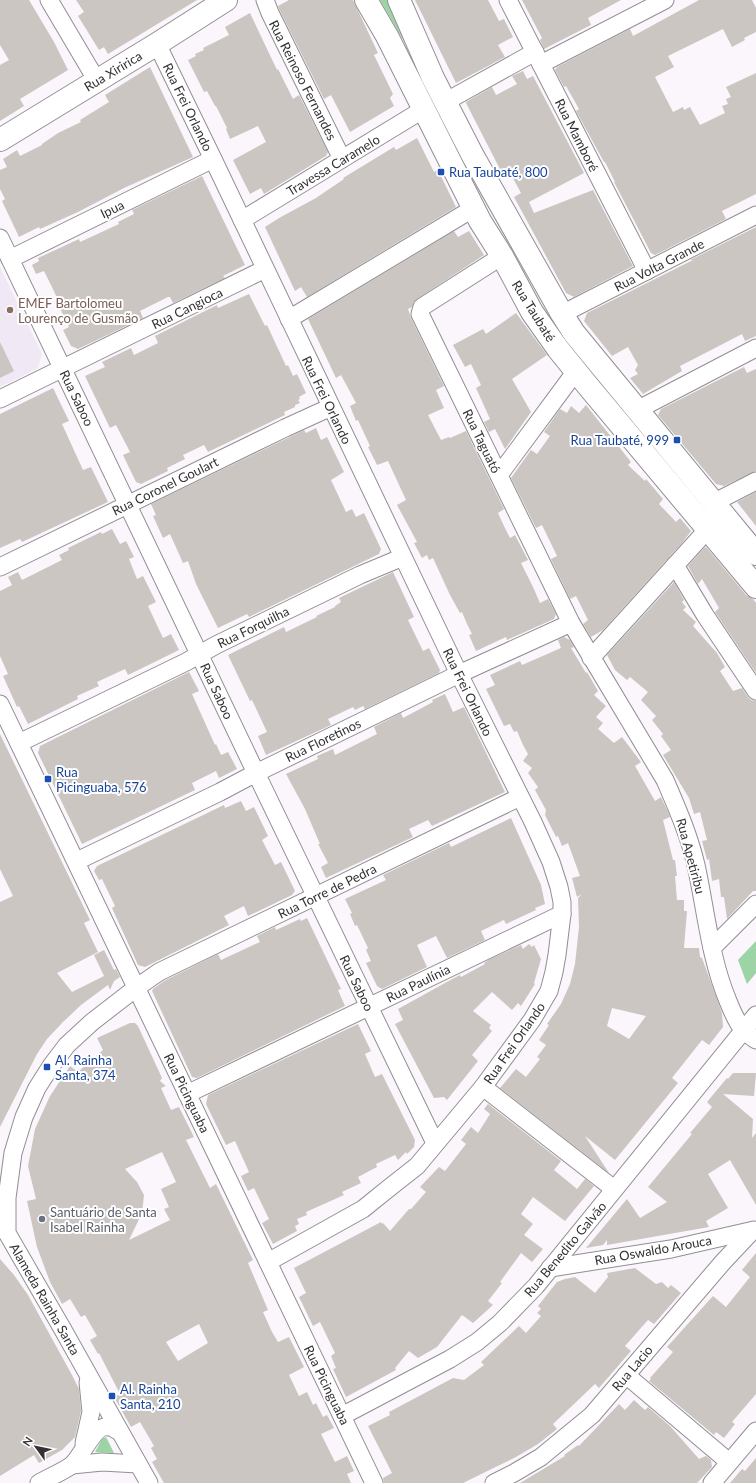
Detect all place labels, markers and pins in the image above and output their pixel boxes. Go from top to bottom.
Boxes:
place label: Rua Taubaté, 800 [449,164,548,180]
marker: Rua Taubaté, 800 [436,167,446,177]
place label: EMEF Bartolomeu Lourenço de Gusmão [18,295,138,326]
marker: EMEF Bartolomeu Lourenço de Gusmão [5,305,15,315]
place label: Rua Taubaté, 999 [571,432,669,448]
marker: Rua Taubaté, 999 [672,435,682,445]
place label: Rua Picinguaba, 576 [56,764,147,795]
marker: Rua Picinguaba, 576 [43,774,53,784]
place label: Al. Rainha Santa, 374 [55,1052,116,1083]
marker: Al. Rainha Santa, 374 [42,1062,52,1072]
place label: Santuário de Santa Isabel Rainha [50,1204,157,1235]
marker: Santuário de Santa Isabel Rainha [37,1214,47,1224]
place label: Al. Rainha Santa, 210 [120,1381,181,1412]
marker: Al. Rainha Santa, 210 [107,1391,117,1401]

